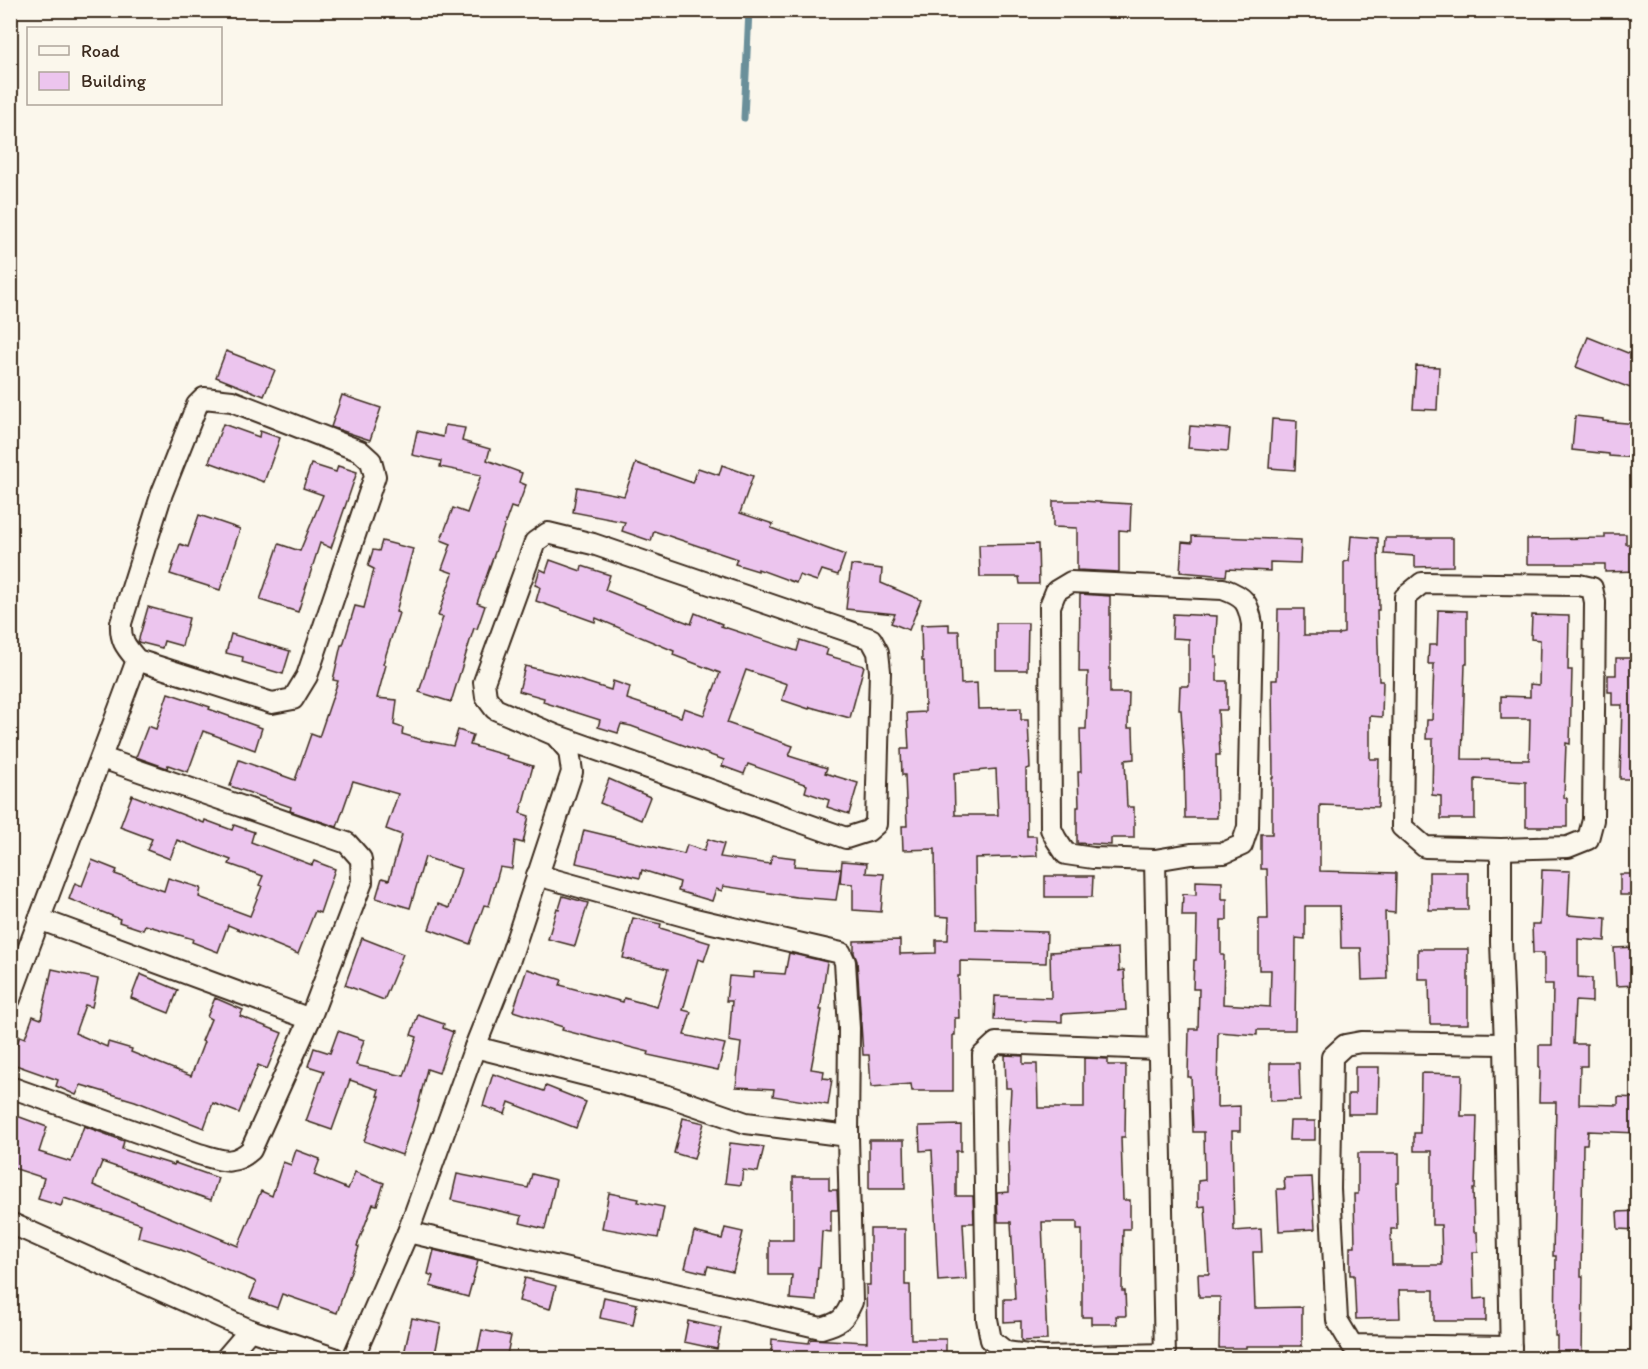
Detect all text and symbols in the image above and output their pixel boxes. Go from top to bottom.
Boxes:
legend [27,27,222,105]
text: Road [81,40,120,62]
text: Building [81,70,147,92]

